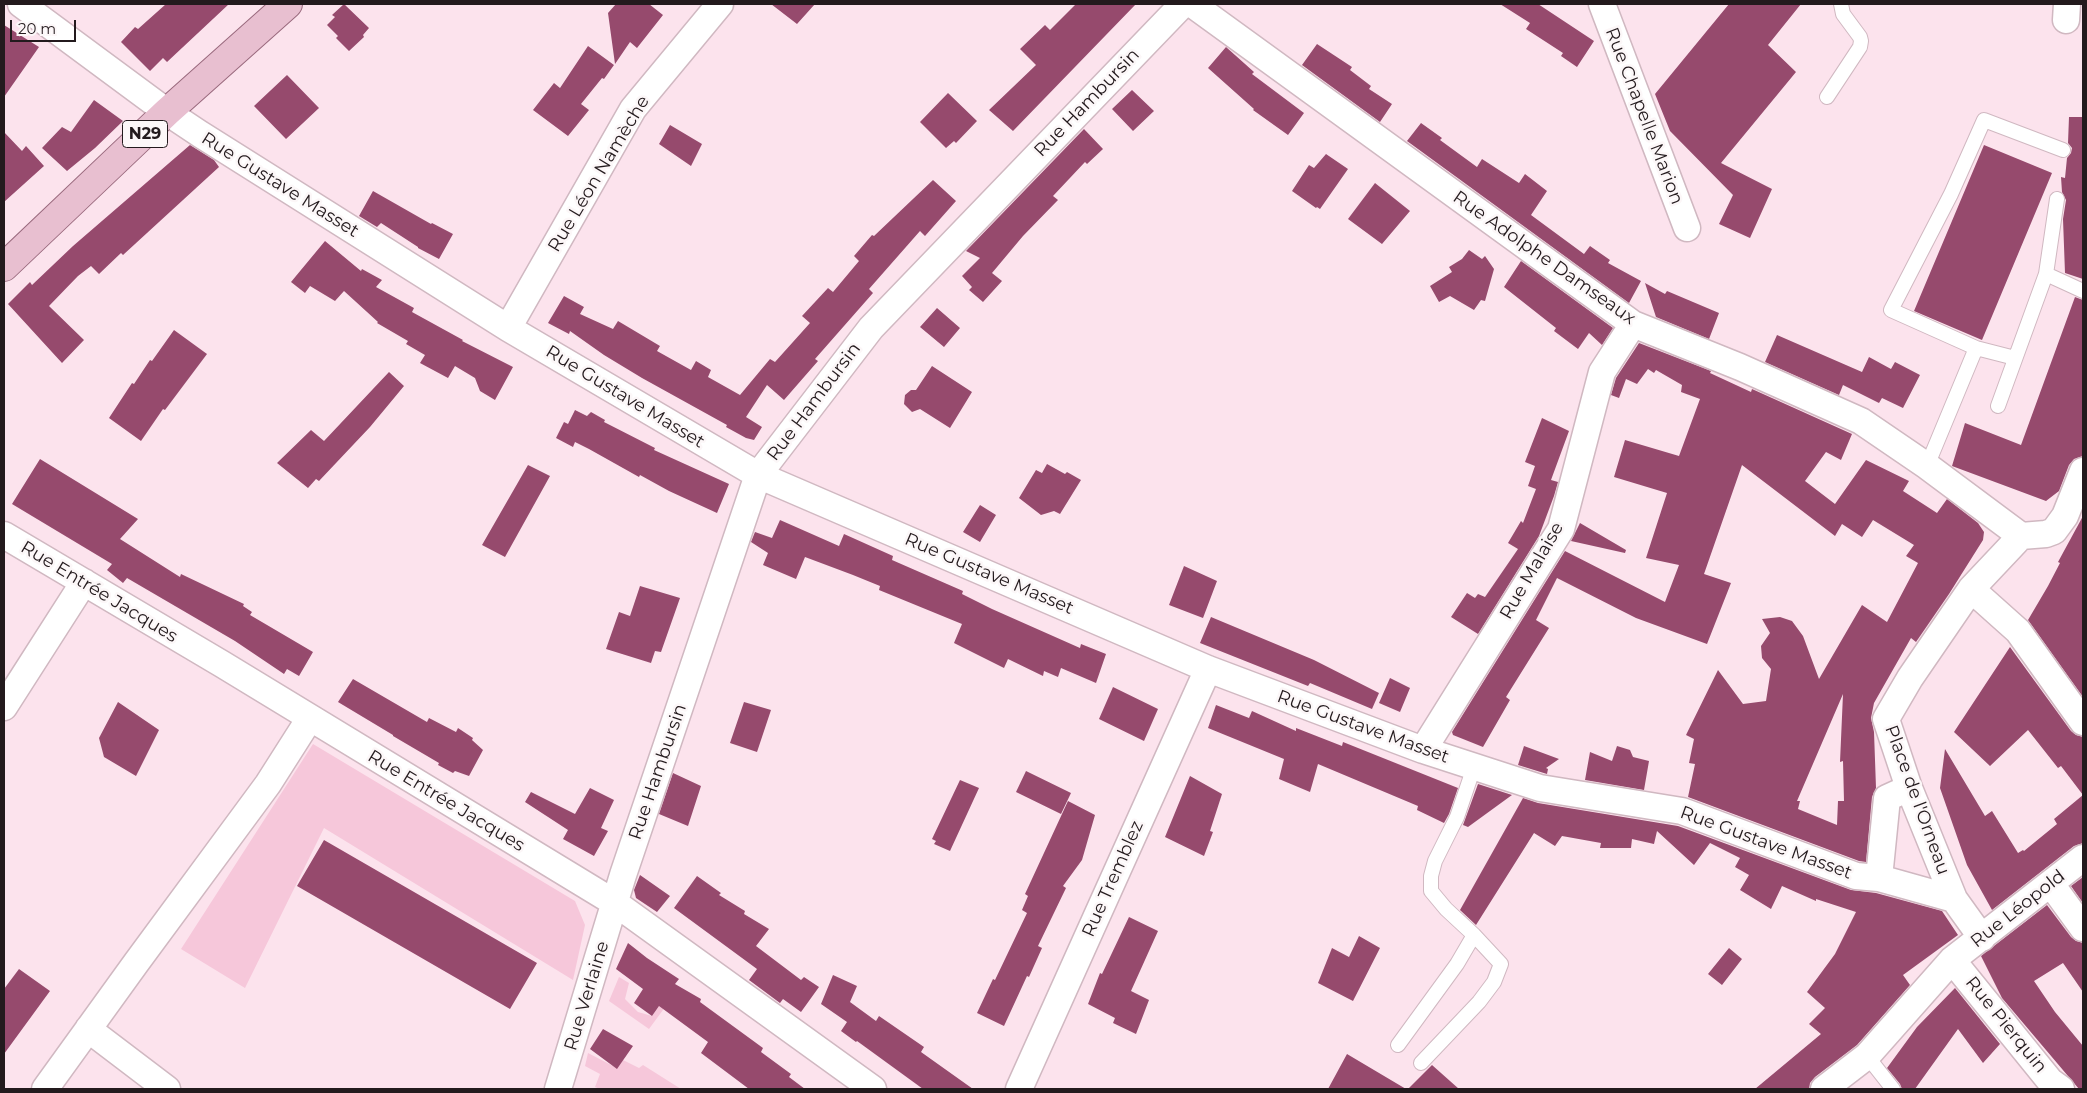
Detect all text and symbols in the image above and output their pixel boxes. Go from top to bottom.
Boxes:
scale bar [12,10,79,42]
text: 20 m [18,19,56,38]
street label: Rue Chapelle Marion [1600,24,1688,208]
street label: Rue Hambursin [1030,44,1144,162]
street label: Rue Léon Namèche [544,92,654,256]
road number: N29 [122,120,168,148]
street label: Rue Gustave Masset [197,128,363,242]
street label: Rue Adolphe Damseaux [1448,187,1640,329]
street label: Rue Hambursin [763,339,865,465]
street label: Rue Gustave Masset [542,341,708,453]
street label: Rue Malaise [1496,519,1568,623]
street label: Rue Gustave Masset [901,529,1077,619]
street label: Rue Entrée Jacques [17,537,181,647]
street label: Rue Gustave Masset [1274,686,1452,768]
street label: Rue Hambursin [625,701,691,843]
street label: Place de l'Orneau [1880,722,1954,878]
street label: Rue Entrée Jacques [364,746,528,856]
street label: Rue Gustave Masset [1677,802,1855,884]
street label: Rue Tremblez [1078,818,1148,940]
street label: Rue Léopold [1966,865,2070,953]
street label: Rue Verlaine [560,939,614,1053]
street label: Rue Pierquin [1961,972,2051,1078]

